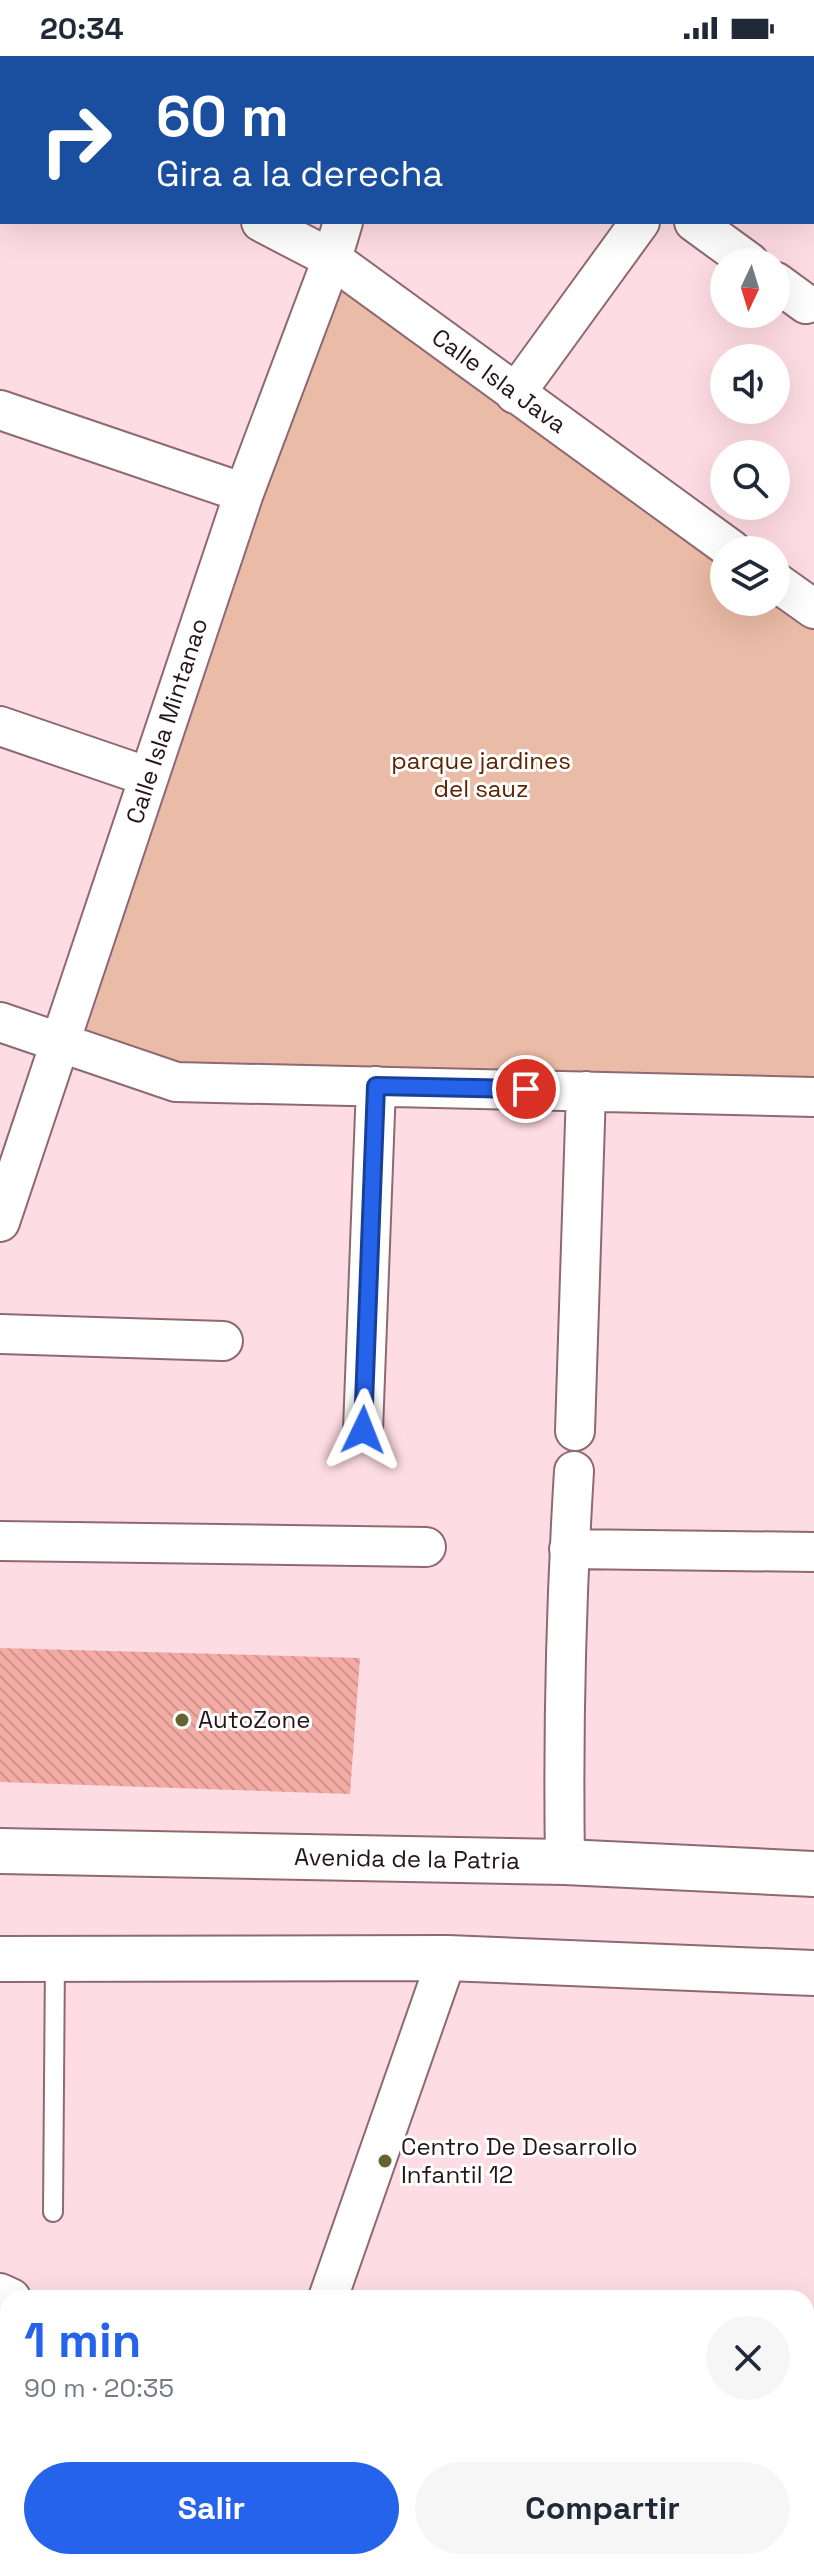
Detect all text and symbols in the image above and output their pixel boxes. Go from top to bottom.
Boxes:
text: 20:34 [40,9,124,48]
text: 60 m [156,81,289,152]
icon: right [24,88,128,192]
text: Gira a la derecha [156,151,443,197]
north arrow [710,248,790,328]
map controls [710,248,790,616]
street label: Calle Isla Java [426,321,573,440]
button: sound [710,344,790,424]
button: search [710,440,790,520]
button: layers [710,536,790,616]
street label: Calle Isla Mintanao [119,614,214,828]
park label: parque jardines del sauz [391,745,571,804]
pin [492,1055,560,1123]
icon: arrive [504,1067,548,1111]
position arrow [321,1388,405,1472]
place label: AutoZone [198,1704,311,1735]
marker: AutoZone [173,1711,191,1729]
street label: Avenida de la Patria [294,1841,520,1876]
place label: Centro De Desarrollo Infantil 12 [401,2131,638,2190]
marker: Centro De Desarrollo Infantil 12 [376,2152,394,2170]
text: 1 min [24,2310,141,2371]
button: close [706,2316,790,2400]
text: 90 m · 20:35 [24,2371,174,2405]
button: Salir [24,2462,399,2554]
button: Compartir [415,2462,790,2554]

